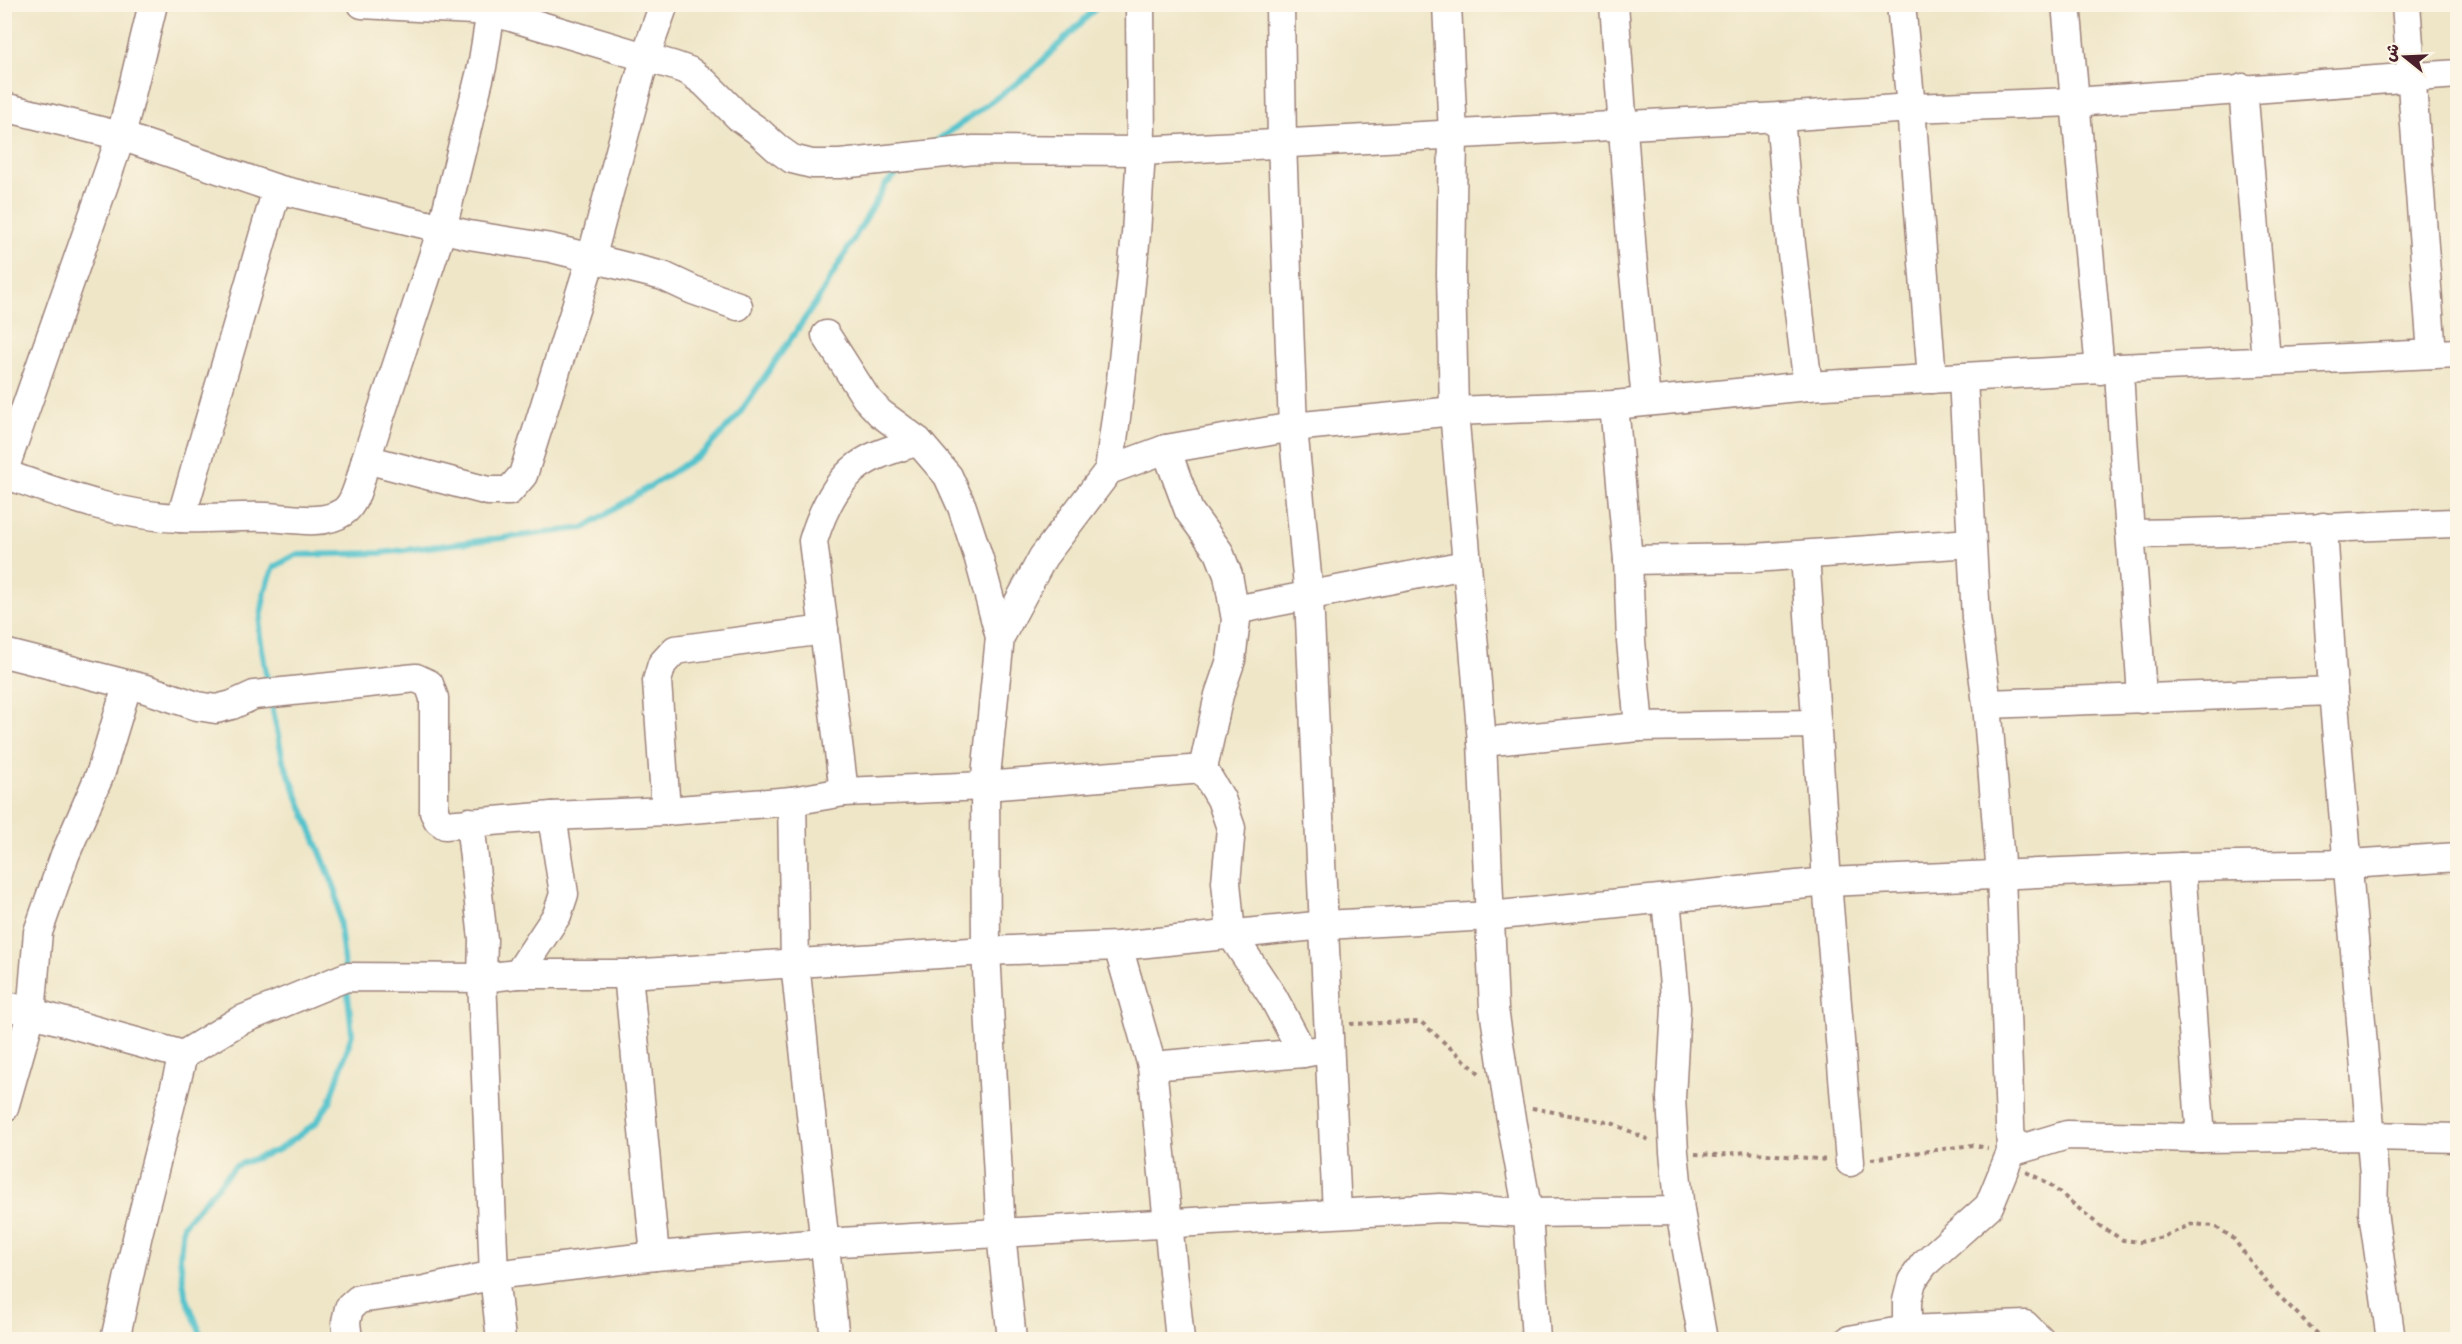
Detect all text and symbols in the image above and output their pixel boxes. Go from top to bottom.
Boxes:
north arrow [2375,27,2435,87]
text: ش [2379,41,2404,64]

